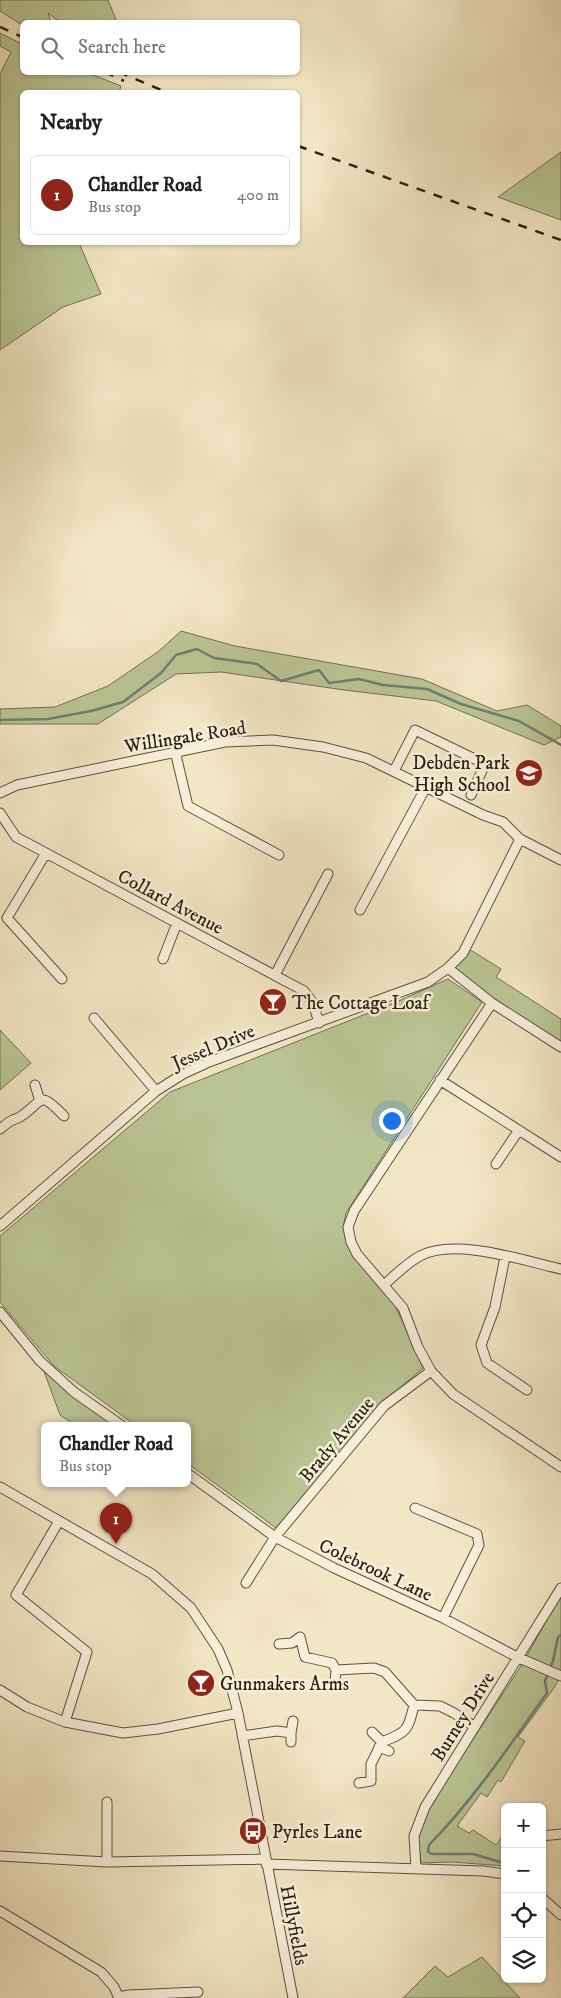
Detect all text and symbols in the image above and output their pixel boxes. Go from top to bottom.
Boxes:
search box [20,20,300,75]
icon: search [38,34,66,62]
text: Search here [78,36,166,59]
text: Nearby [40,110,102,136]
text: Chandler Road [88,174,202,197]
text: 1 [54,185,60,205]
text: 400 m [237,185,279,205]
text: Bus stop [88,197,141,217]
street label: Willingale Road [122,716,248,759]
place label: Debden Park High School [412,752,511,797]
school or university icon: Debden Park High School [514,758,544,788]
street label: Collard Avenue [113,865,227,940]
bar icon: The Cottage Loaf [258,987,288,1017]
place label: The Cottage Loaf [292,992,432,1015]
street label: Jessel Drive [167,1020,259,1076]
your location [379,1108,405,1134]
street label: Brady Avenue [295,1393,380,1487]
popup [41,1422,191,1487]
text: Chandler Road [59,1433,173,1456]
text: Bus stop [59,1456,112,1476]
pin: 1 [100,1503,132,1544]
street label: Colebrook Lane [315,1534,436,1607]
bar icon: Gunmakers Arms [186,1668,216,1698]
street label: Burney Drive [427,1668,500,1766]
place label: Gunmakers Arms [220,1673,349,1696]
map controls [501,1803,546,1983]
button: + [501,1803,546,1848]
bus stop icon: Pyrles Lane [238,1816,268,1846]
place label: Pyrles Lane [272,1821,363,1844]
button: − [501,1848,546,1893]
street label: Hillyfields [274,1883,313,1967]
button: locate [501,1893,546,1938]
button: layers [501,1938,546,1983]

